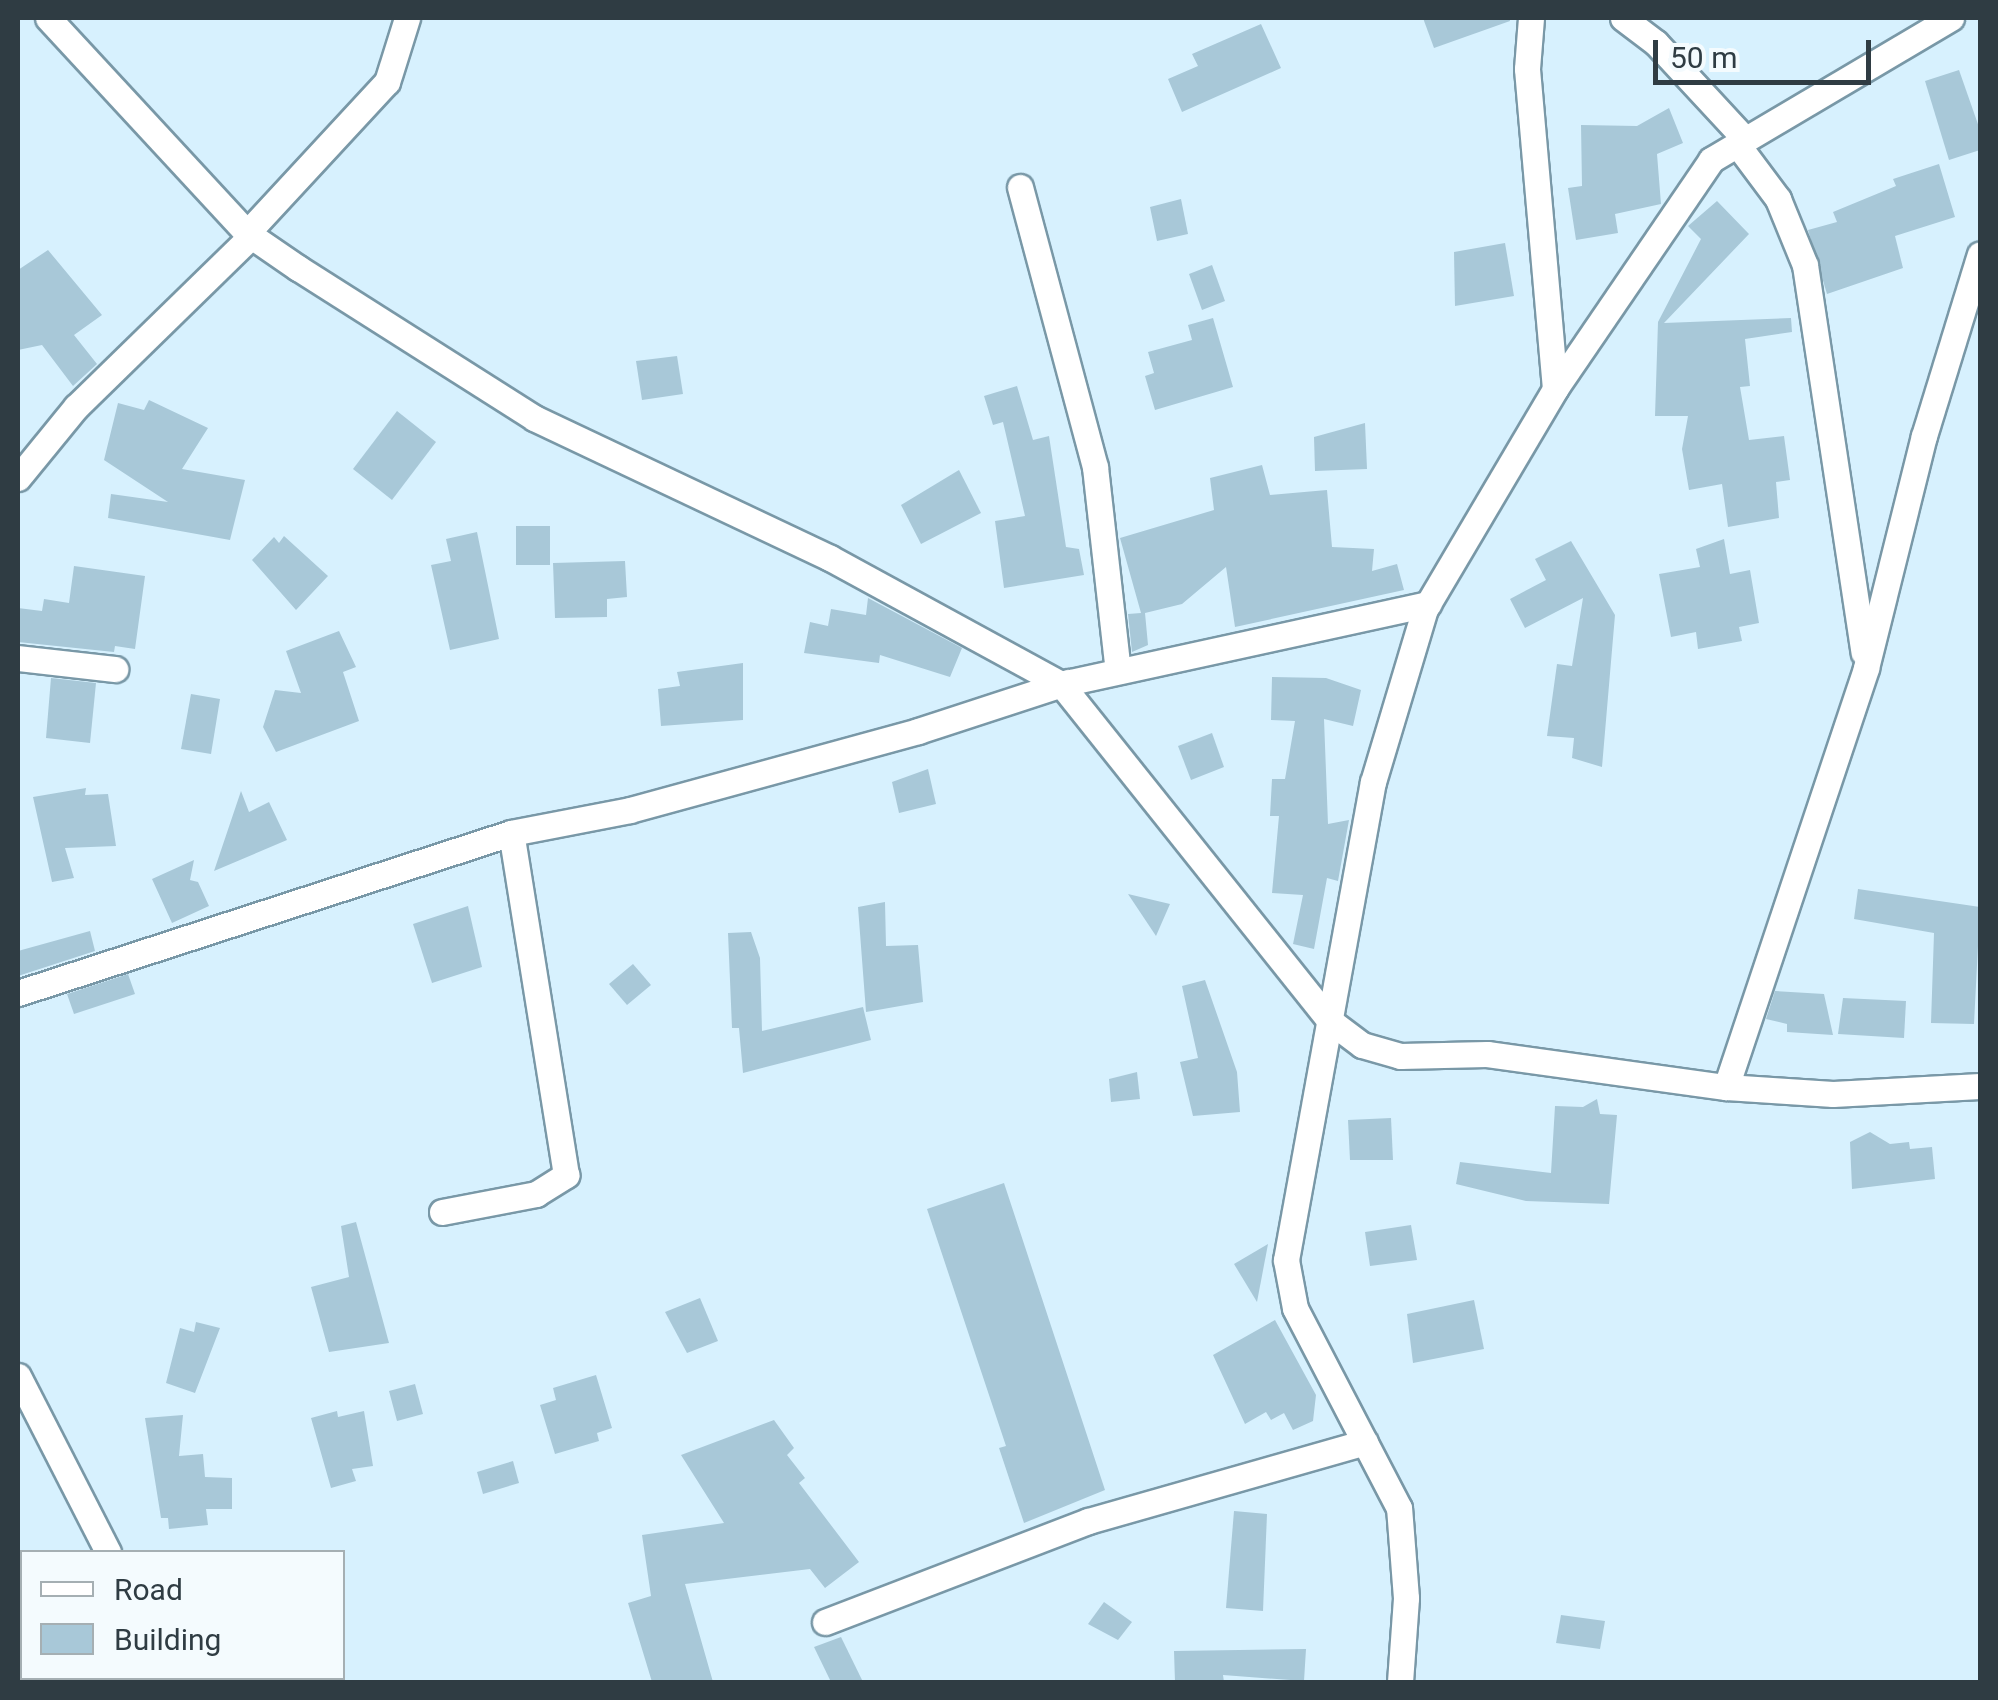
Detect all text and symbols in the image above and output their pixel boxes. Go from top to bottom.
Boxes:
scale bar [1658,20,1876,82]
text: 50 m [1670,40,1737,75]
legend [20,1550,345,1680]
text: Road [114,1572,183,1607]
text: Building [114,1622,221,1657]

